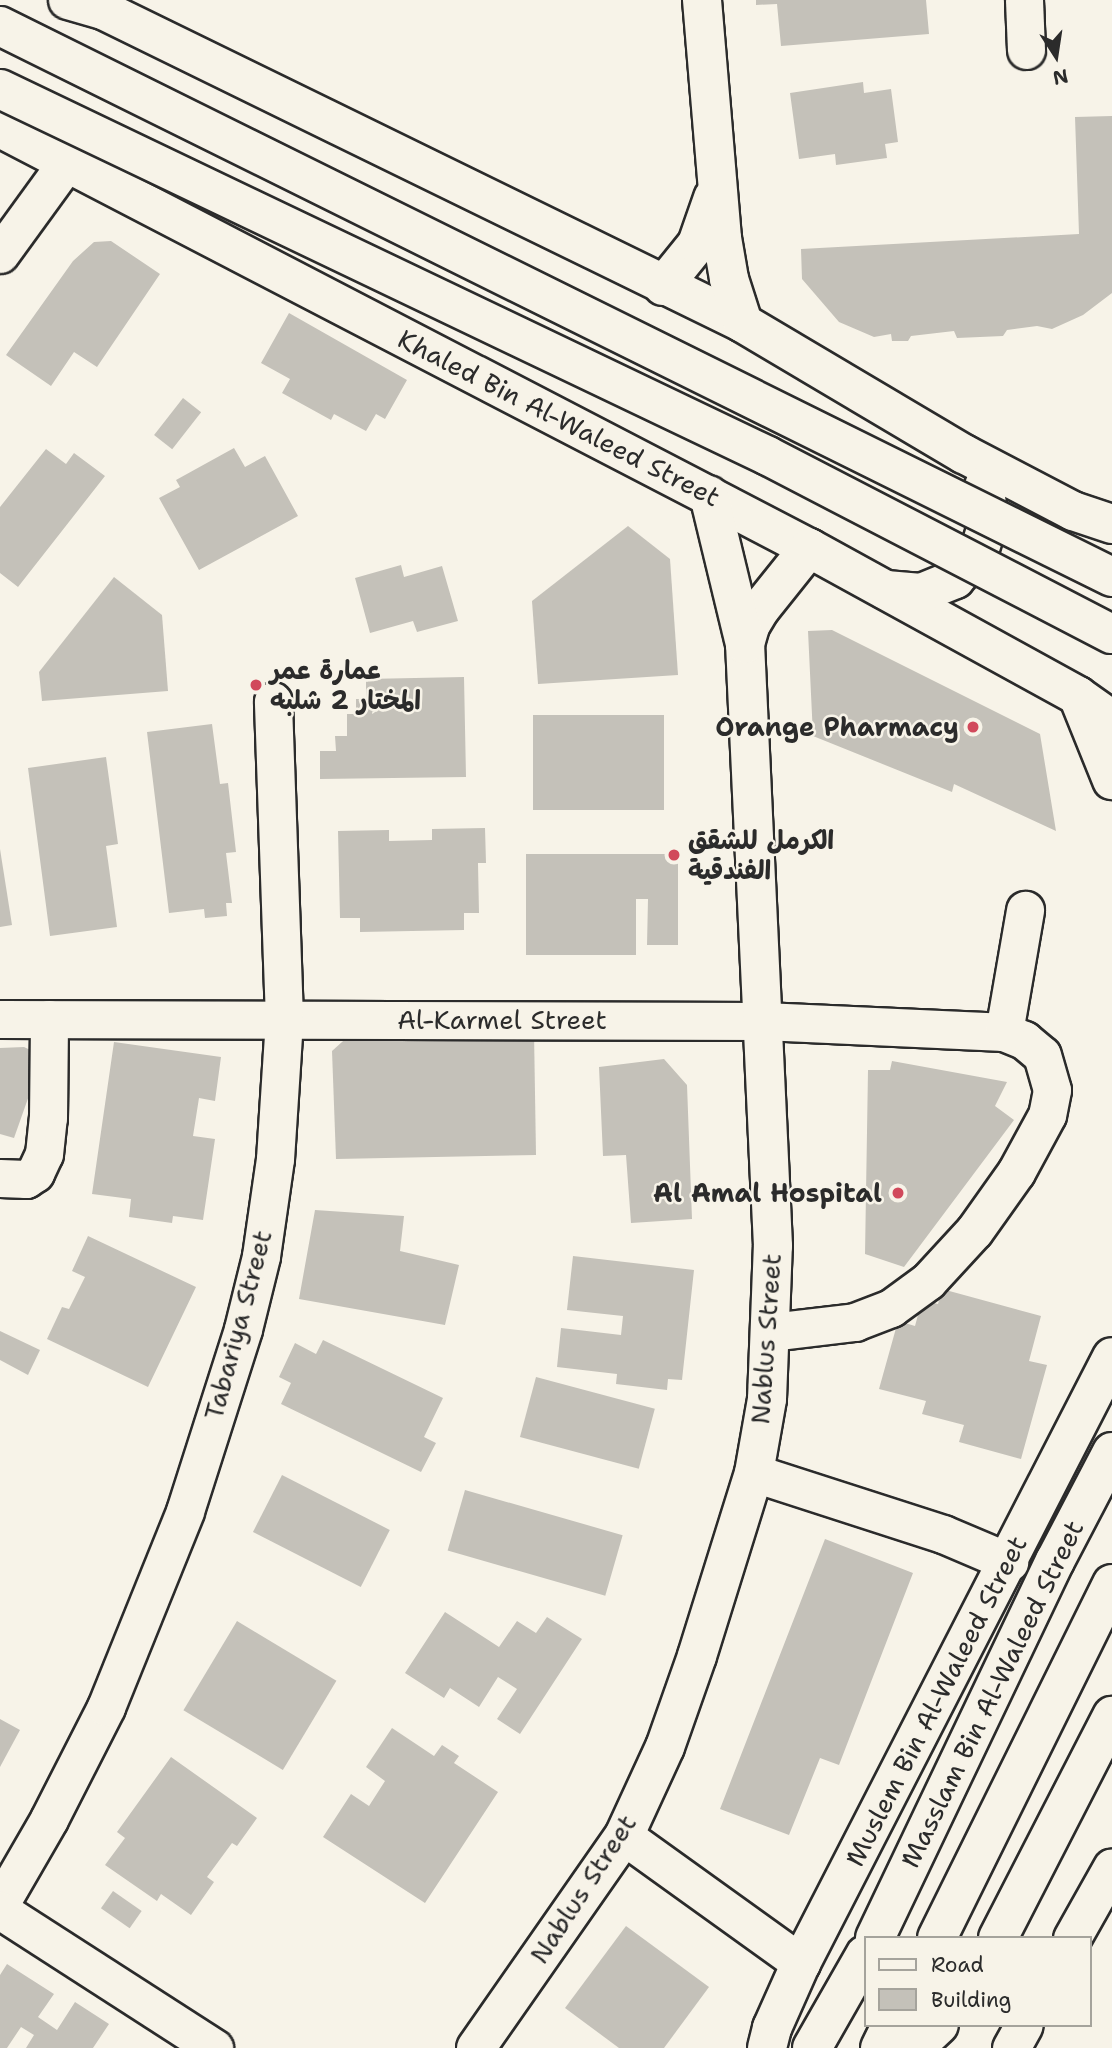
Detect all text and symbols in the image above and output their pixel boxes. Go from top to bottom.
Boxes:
north arrow [1021,21,1091,91]
text: N [1051,63,1070,91]
street label: Khaled Bin Al-Waleed Street [393,323,725,513]
place label: عمارة عمر المختار 2 شلبه [270,654,421,716]
marker: عمارة عمر المختار 2 شلبه [248,677,264,693]
place label: Orange Pharmacy [715,711,959,743]
marker: Orange Pharmacy [965,719,981,735]
place label: الكرمل للشقق الفندقية [688,824,834,886]
marker: الكرمل للشقق الفندقية [666,847,682,863]
street label: Al-Karmel Street [397,1004,607,1036]
place label: Al Amal Hospital [653,1177,882,1209]
marker: Al Amal Hospital [888,1183,908,1203]
street label: Tabariya Street [198,1227,278,1423]
street label: Nablus Street [744,1253,788,1425]
street label: Masslam Bin Al-Waleed Street [894,1515,1090,1873]
street label: Muslem Bin Al-Waleed Street [839,1531,1033,1871]
street label: Nablus Street [523,1809,643,1969]
legend [864,1936,1091,2027]
text: Road [931,1951,984,1979]
text: Building [931,1986,1011,2014]

